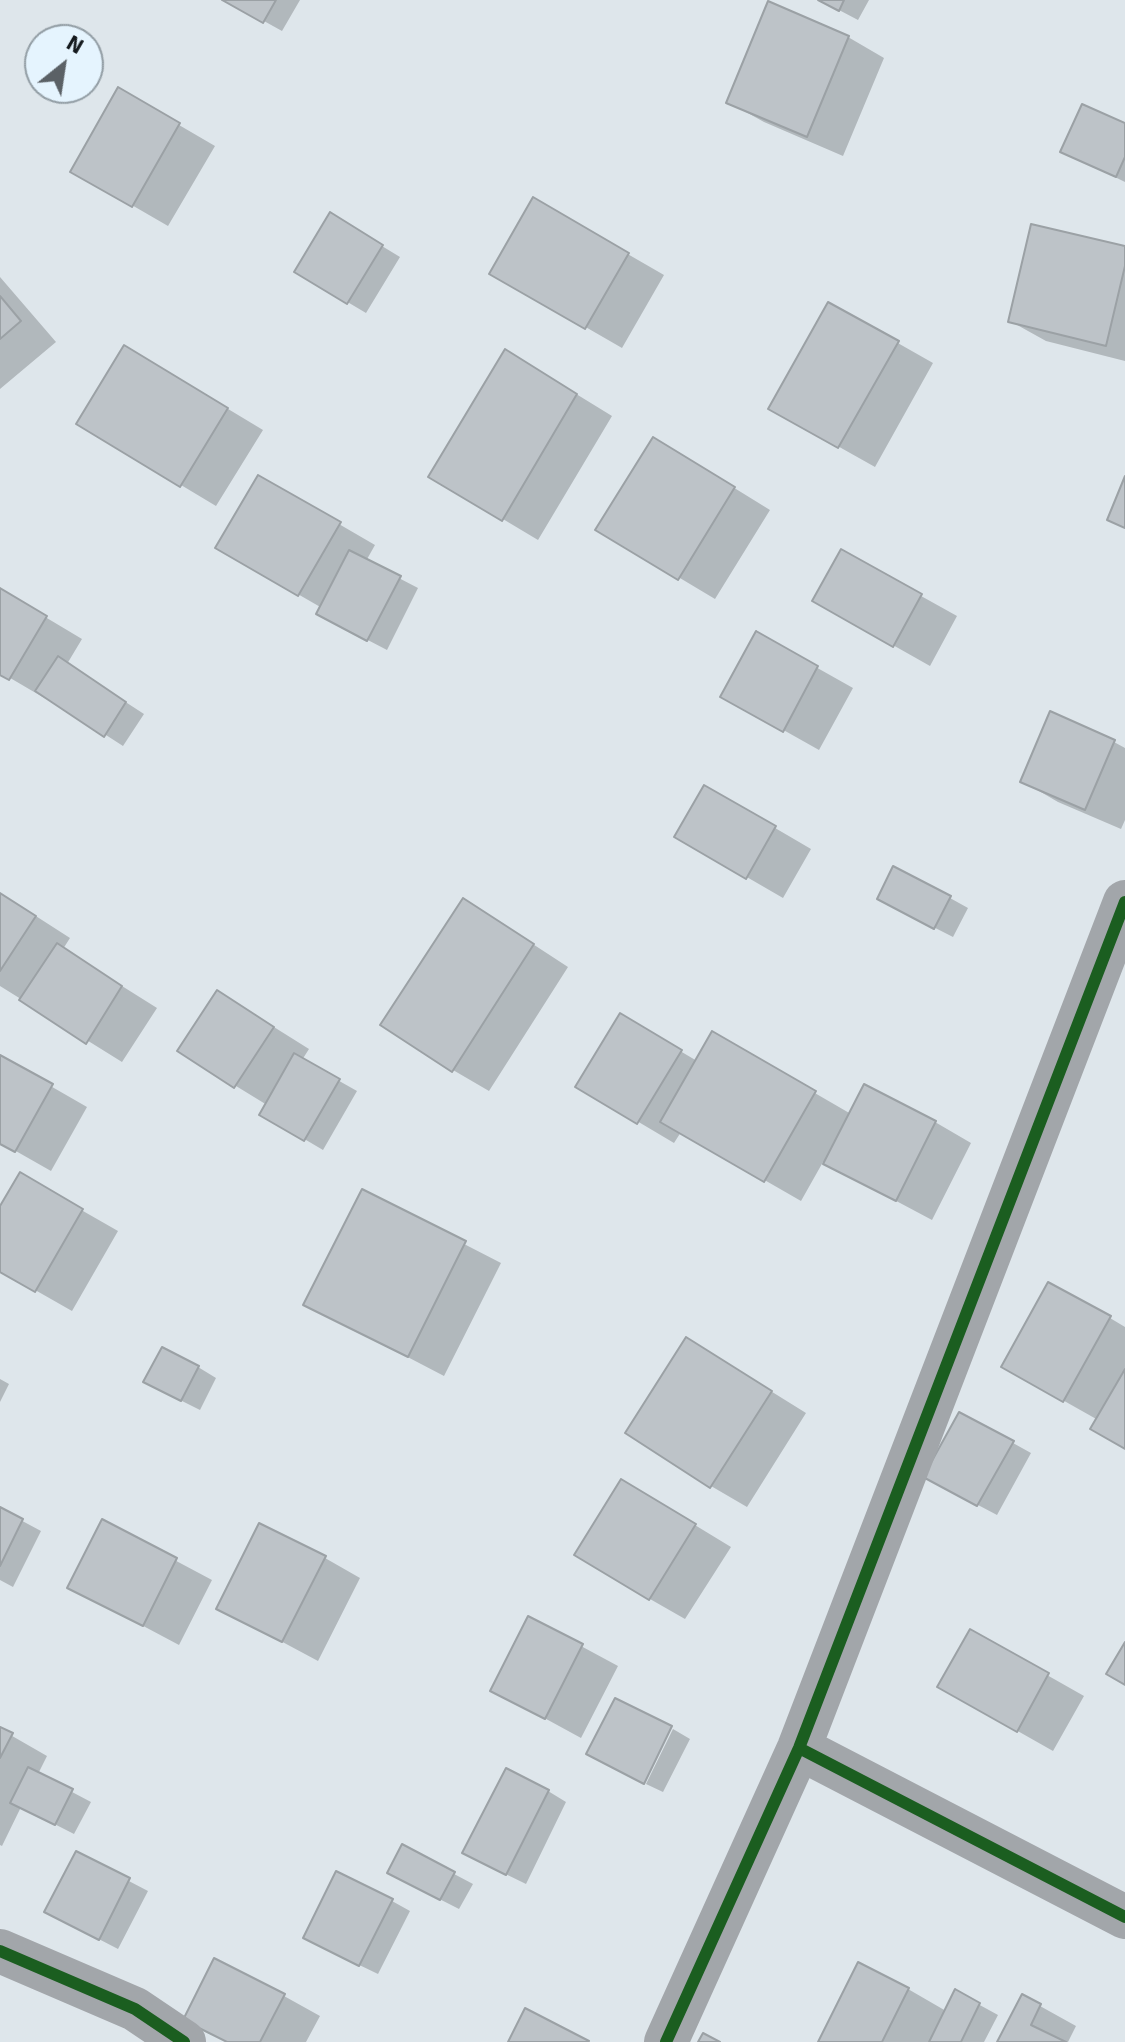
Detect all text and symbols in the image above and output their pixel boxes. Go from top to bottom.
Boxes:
north arrow [24,24,104,104]
text: N [62,29,89,60]

